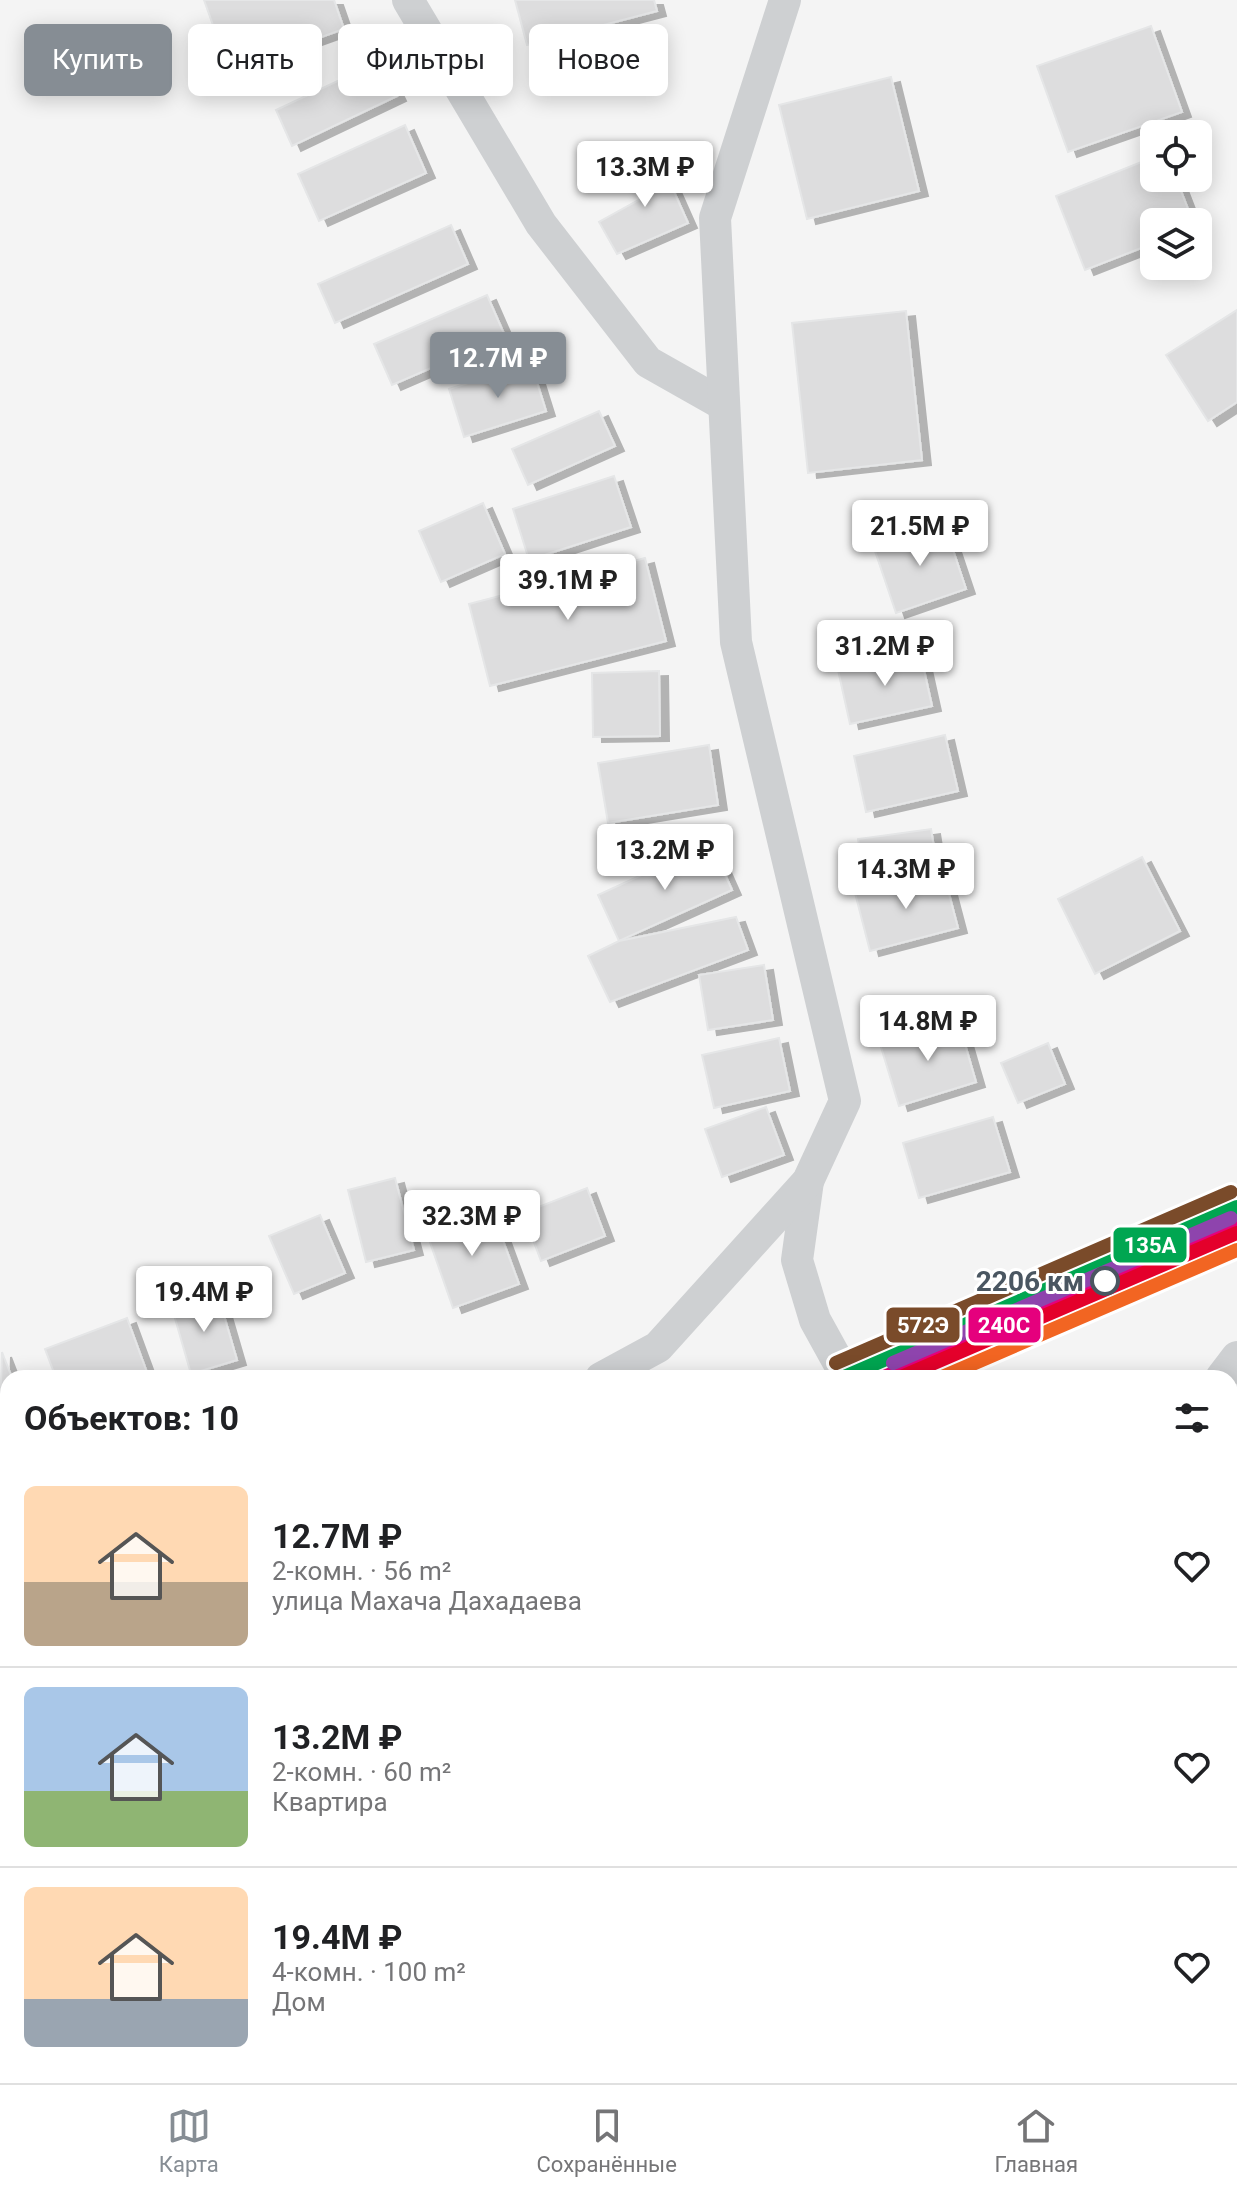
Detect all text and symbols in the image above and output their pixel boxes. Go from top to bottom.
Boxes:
chip: Купить [24,24,172,96]
chip: Снять [188,24,322,96]
chip: Фильтры [338,24,513,96]
chip: Новое [529,24,668,96]
map controls [1140,120,1212,280]
button: locate [1140,120,1212,192]
pin: 13.3M ₽ [571,141,719,209]
text: 13.3M ₽ [595,152,695,182]
button: layers [1140,208,1212,280]
pin: 12.7M ₽ [424,332,572,400]
text: 12.7M ₽ [448,343,548,373]
pin: 21.5M ₽ [846,500,994,568]
text: 21.5M ₽ [870,511,970,541]
pin: 39.1M ₽ [494,554,642,622]
text: 39.1M ₽ [518,565,618,595]
pin: 31.2M ₽ [811,620,959,688]
text: 31.2M ₽ [835,631,935,661]
pin: 13.2M ₽ [591,824,739,892]
text: 13.2M ₽ [615,835,715,865]
pin: 14.3M ₽ [832,843,980,911]
text: 14.3M ₽ [856,854,956,884]
pin: 14.8M ₽ [854,995,1002,1063]
text: 14.8M ₽ [878,1006,978,1036]
pin: 32.3M ₽ [398,1190,546,1258]
text: 32.3M ₽ [422,1201,522,1231]
line badge: 135А [1112,1226,1188,1264]
text: 135А [1124,1233,1177,1258]
place label: 2206 км [976,1265,1084,1298]
pin: 19.4M ₽ [130,1266,278,1334]
marker: 2206 км [1091,1267,1119,1295]
text: 19.4M ₽ [154,1277,254,1307]
line badge: 572Э [885,1306,961,1344]
line badge: 240С [967,1306,1042,1344]
text: 572Э [897,1313,949,1338]
text: 240С [978,1313,1030,1338]
icon: filters [1170,1396,1214,1440]
text: Объектов: 10 [24,1398,239,1438]
text: 12.7M ₽ [272,1516,403,1556]
icon: home [88,1518,184,1614]
icon: heart [1170,1544,1214,1588]
text: 2-комн. · 56 m² [272,1556,451,1586]
text: улица Махача Дахадаева [272,1586,582,1616]
text: 13.2M ₽ [272,1717,403,1757]
icon: home [88,1719,184,1815]
icon: heart [1170,1745,1214,1789]
text: 2-комн. · 60 m² [272,1757,451,1787]
text: Квартира [272,1787,388,1817]
text: 19.4M ₽ [272,1917,403,1957]
icon: home [88,1919,184,2015]
icon: heart [1170,1945,1214,1989]
text: 4-комн. · 100 m² [272,1957,466,1987]
text: Дом [272,1987,326,2017]
tab: Карта [159,2104,219,2177]
tab: Сохранённые [536,2104,677,2177]
tab: Главная [995,2104,1078,2177]

